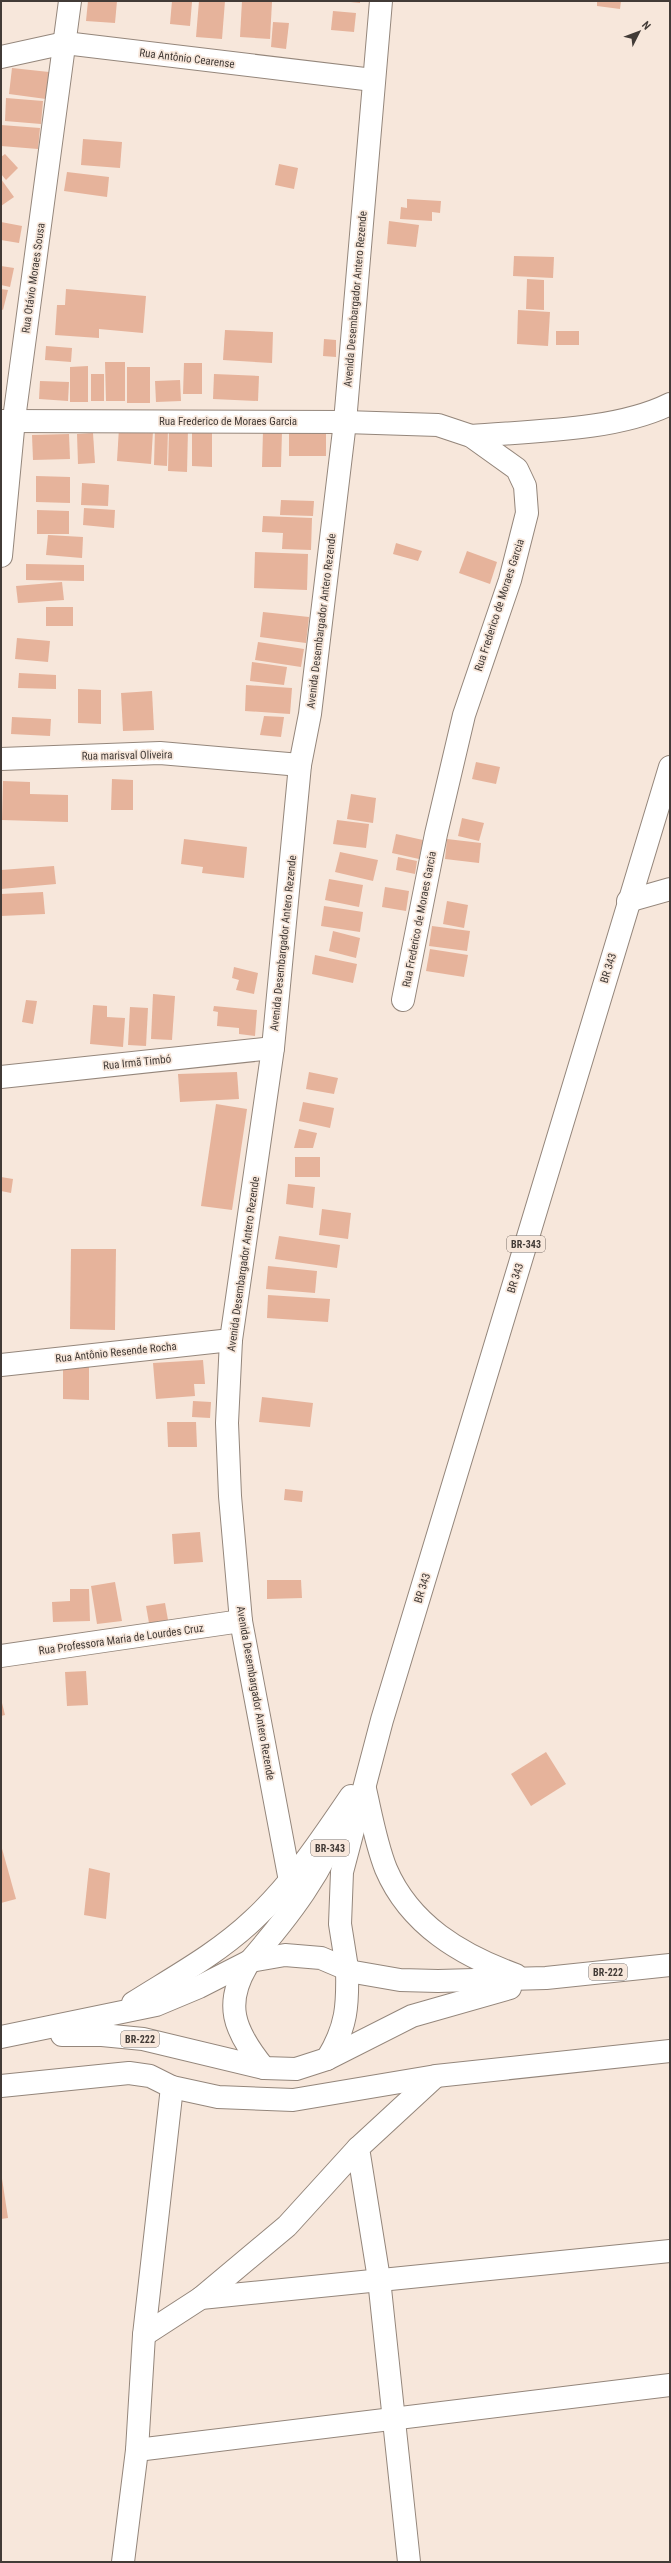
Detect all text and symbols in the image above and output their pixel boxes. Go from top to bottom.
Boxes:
north arrow [619,12,659,52]
text: N [639,19,653,33]
street label: Rua Antônio Cearense [139,46,235,71]
street label: Avenida Desembargador Antero Rezende [341,211,370,388]
street label: Rua Otávio Moraes Sousa [19,222,48,334]
street label: Rua Frederico de Moraes Garcia [159,415,297,428]
street label: Avenida Desembargador Antero Rezende [304,533,339,709]
street label: Rua Frederico de Moraes Garcia [472,537,527,673]
street label: Rua marisval Oliveira [82,748,172,763]
street label: Rua Frederico de Moraes Garcia [400,850,439,988]
street label: Avenida Desembargador Antero Rezende [268,855,299,1032]
street label: BR 343 [598,952,619,985]
street label: Rua Irmã Timbó [102,1052,172,1073]
street label: Avenida Desembargador Antero Rezende [225,1176,262,1352]
road number: BR-343 [507,1236,545,1252]
street label: BR 343 [505,1262,526,1295]
street label: Rua Antônio Resende Rocha [55,1340,177,1365]
street label: BR 343 [412,1572,433,1605]
street label: Avenida Desembargador Antero Rezende [234,1605,277,1781]
street label: Rua Professora Maria de Lourdes Cruz [38,1621,205,1658]
road number: BR-343 [311,1840,349,1856]
road number: BR-222 [589,1964,627,1980]
road number: BR-222 [121,2031,159,2047]

